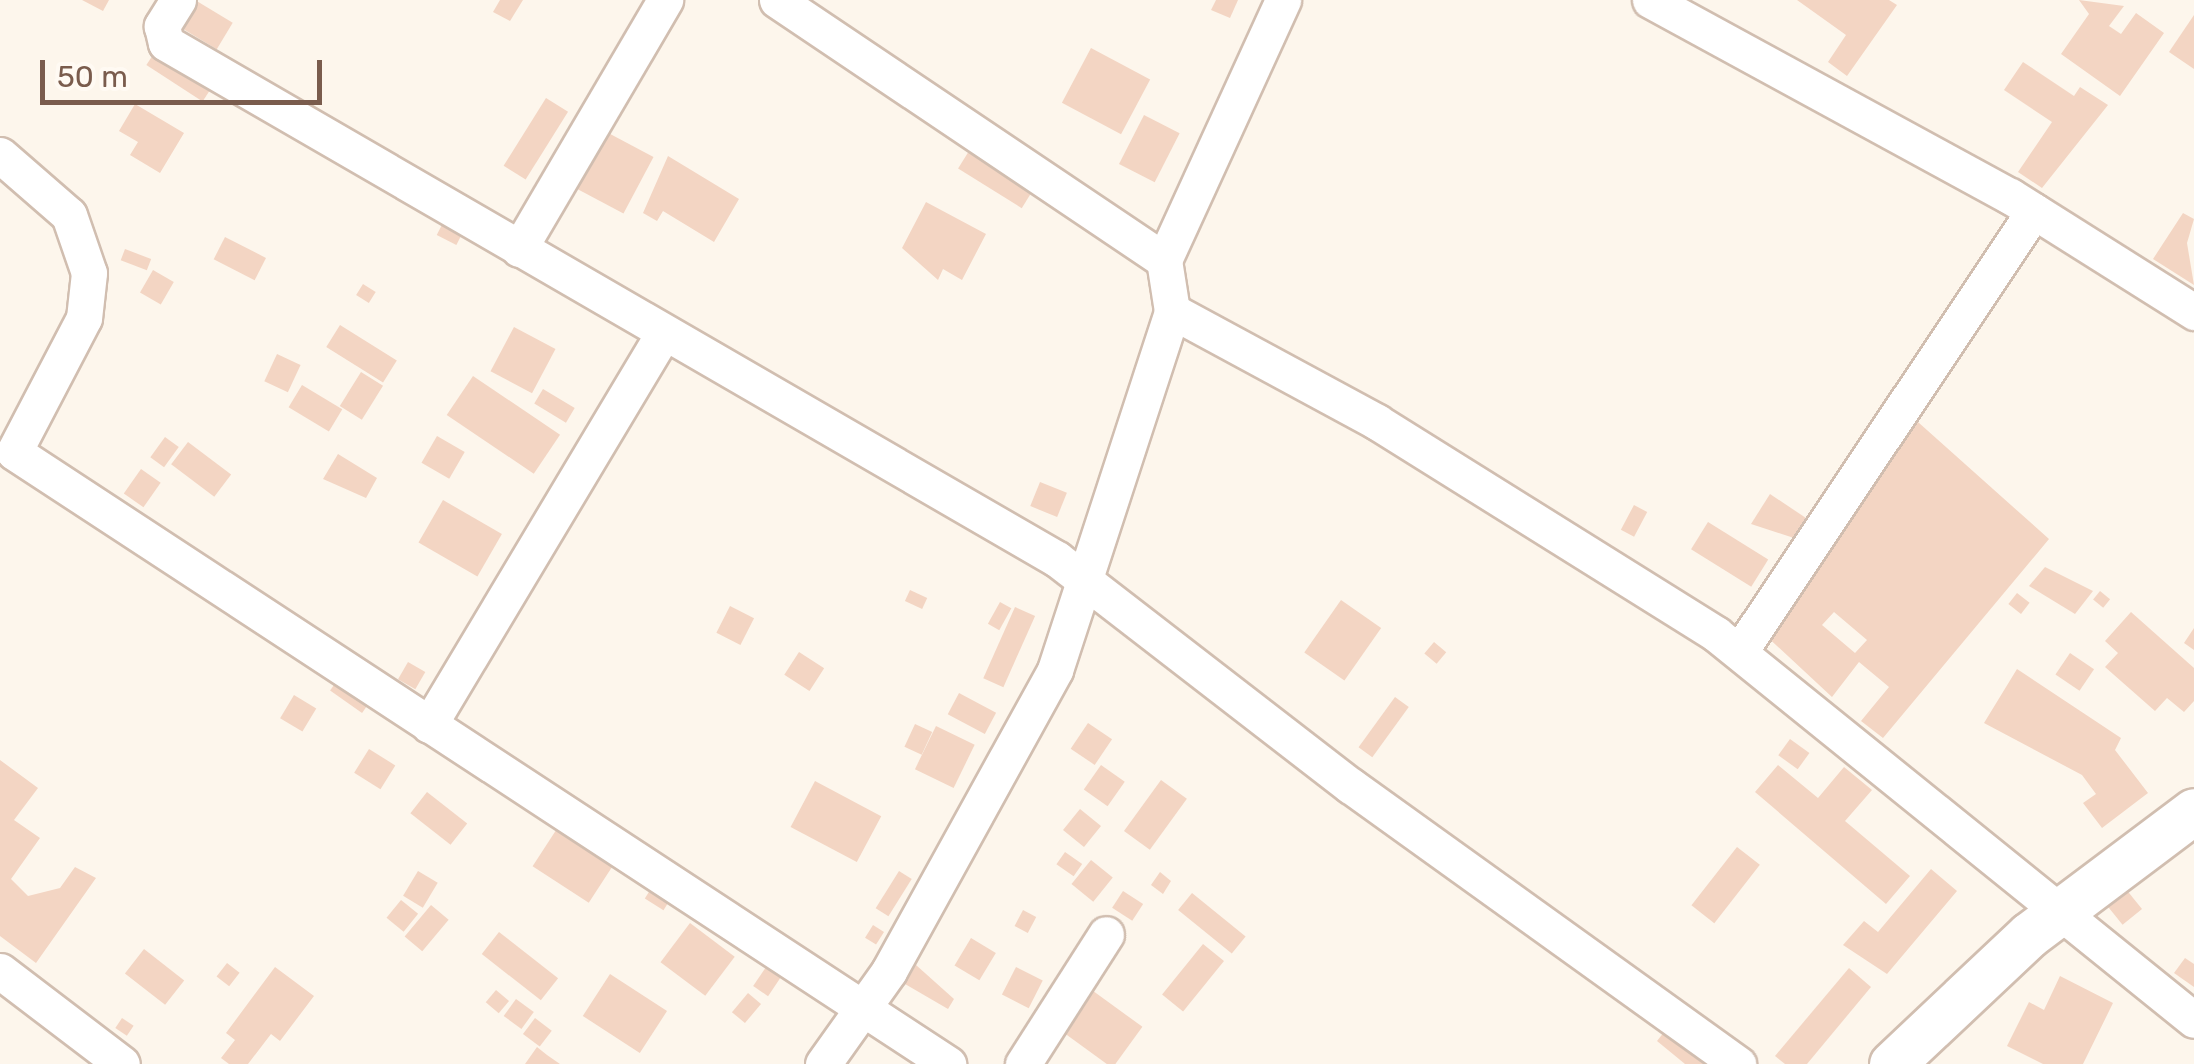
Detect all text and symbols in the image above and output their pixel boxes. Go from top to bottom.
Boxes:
scale bar [45,40,328,102]
text: 50 m [57,59,128,95]

